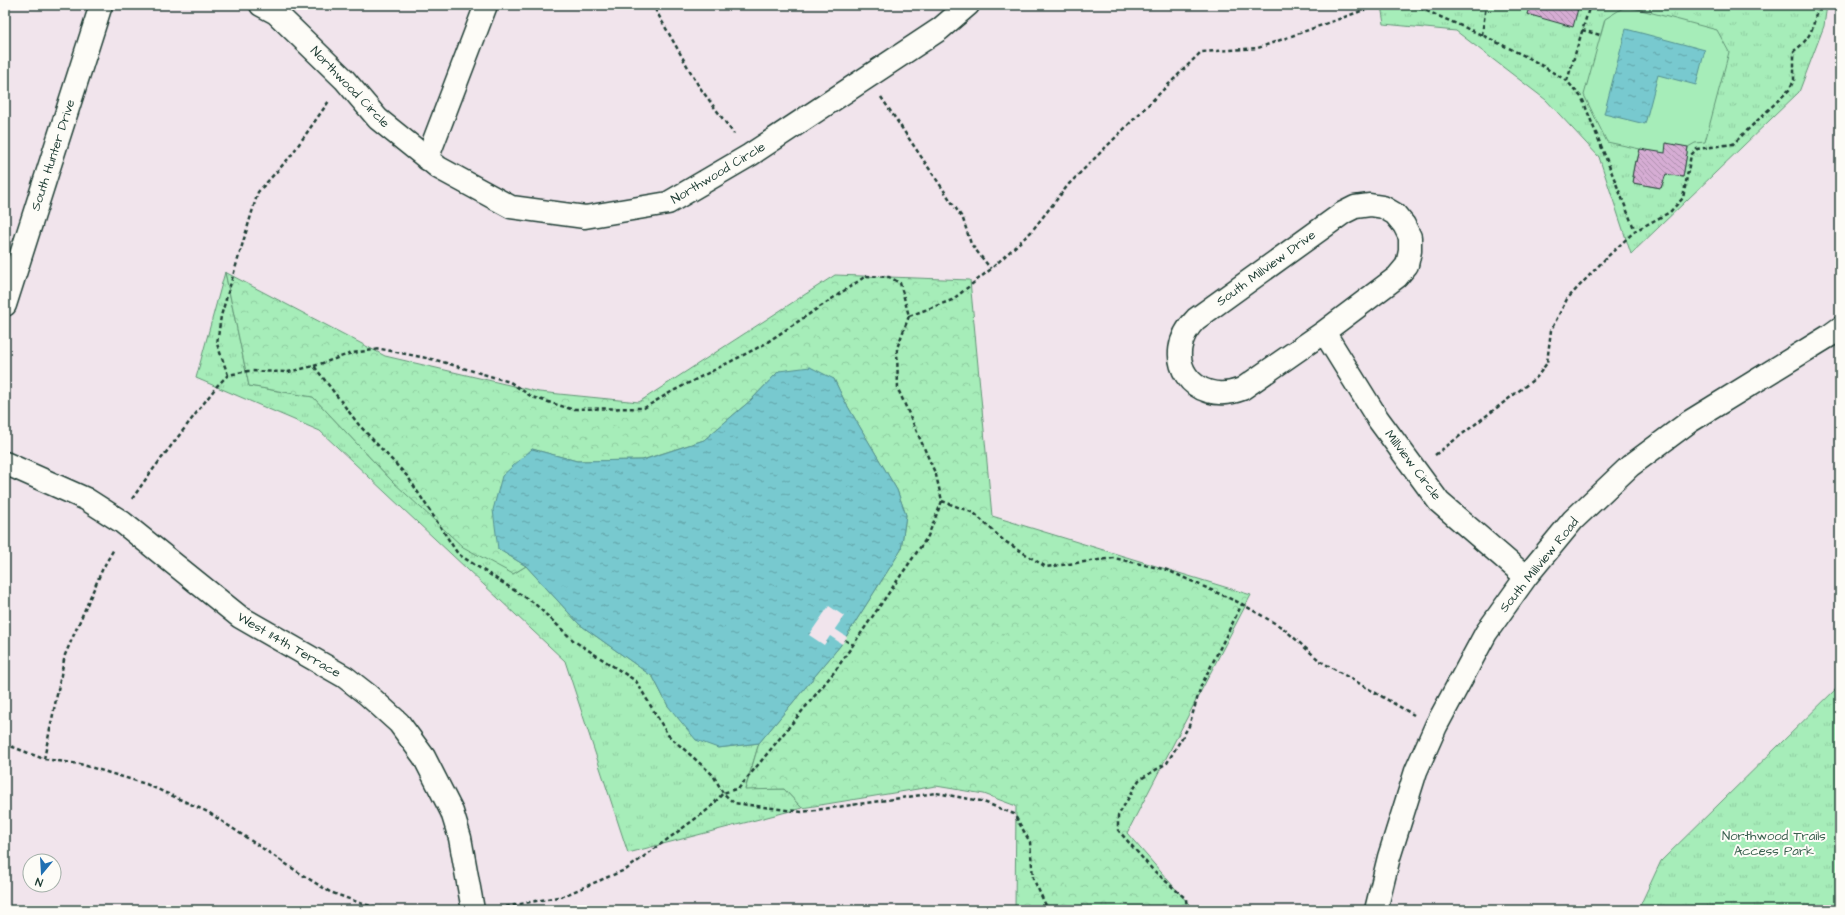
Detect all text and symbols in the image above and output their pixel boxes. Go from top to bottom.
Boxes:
street label: Northwood Circle [306,42,394,132]
street label: South Hunter Drive [26,97,80,213]
street label: Northwood Circle [668,138,768,208]
street label: South Millview Drive [1213,226,1319,310]
street label: Millview Circle [1381,426,1445,504]
street label: South Millview Road [1495,514,1583,616]
street label: West 114th Terrace [234,608,344,682]
park label: Northwood Trails Access Park [1722,827,1826,860]
north arrow [22,853,62,893]
text: N [33,874,45,890]

